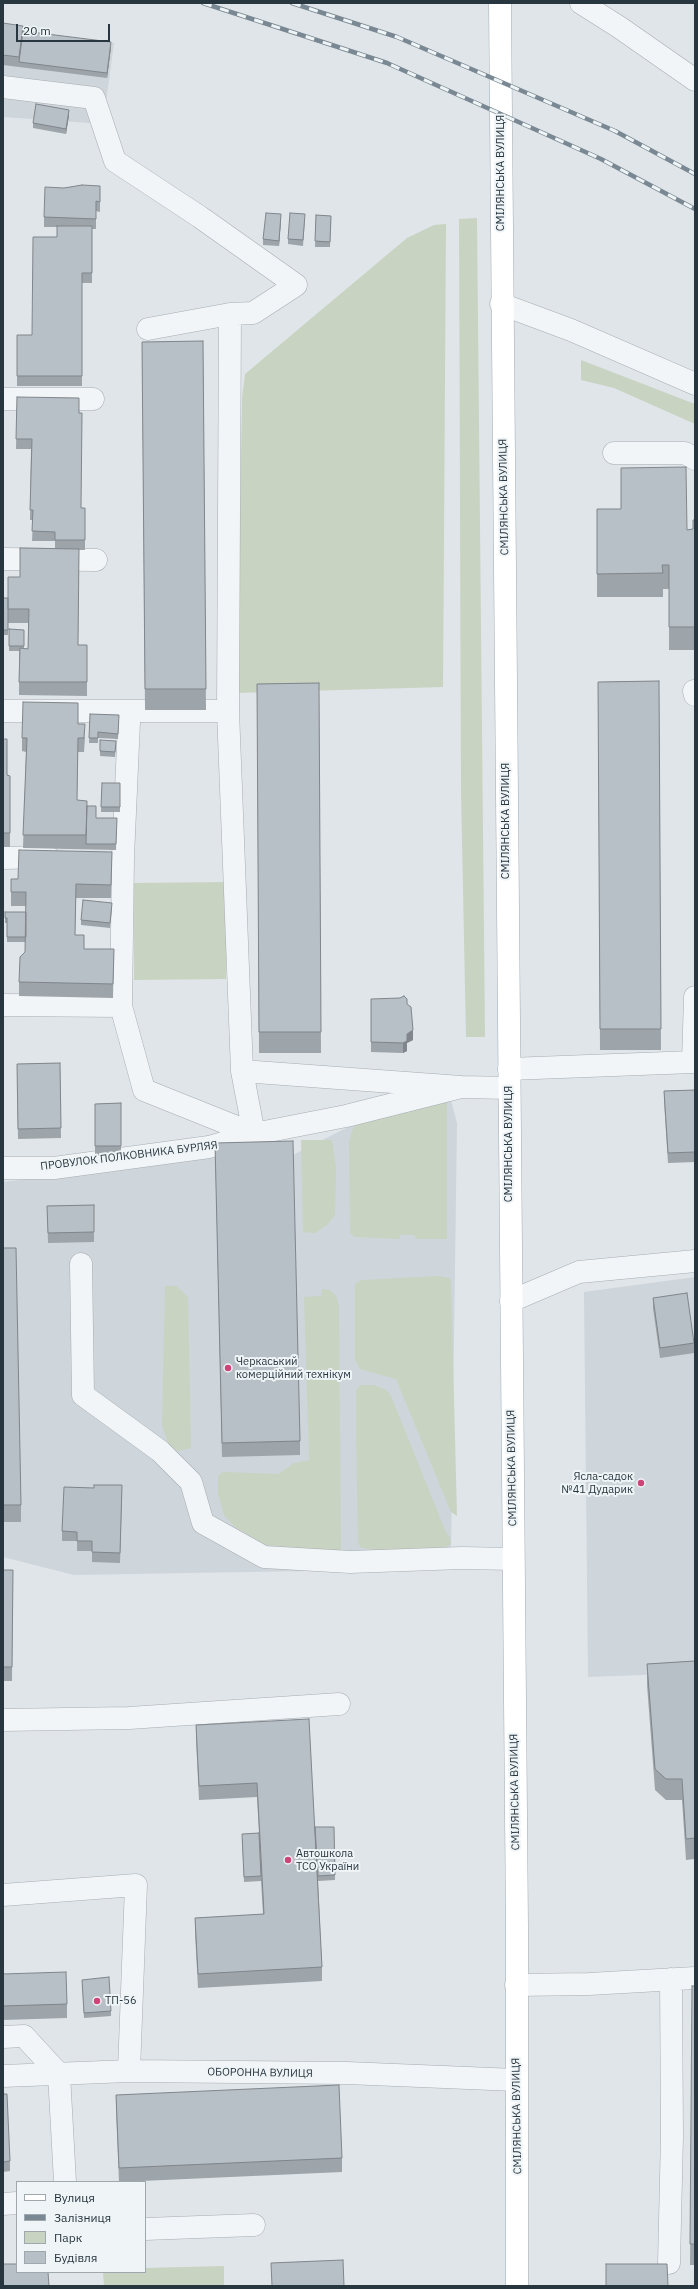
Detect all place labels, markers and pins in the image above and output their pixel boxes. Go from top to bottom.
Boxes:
place label: Черкаський комерційний технікум [236,1355,351,1381]
marker: Черкаський комерційний технікум [223,1363,233,1373]
place label: Ясла-садок №41 Дударик [561,1470,633,1496]
marker: Ясла-садок №41 Дударик [636,1478,646,1488]
place label: Автошкола ТСО України [296,1847,359,1873]
marker: Автошкола ТСО України [283,1855,293,1865]
place label: ТП-56 [105,1994,137,2008]
marker: ТП-56 [92,1996,102,2006]

